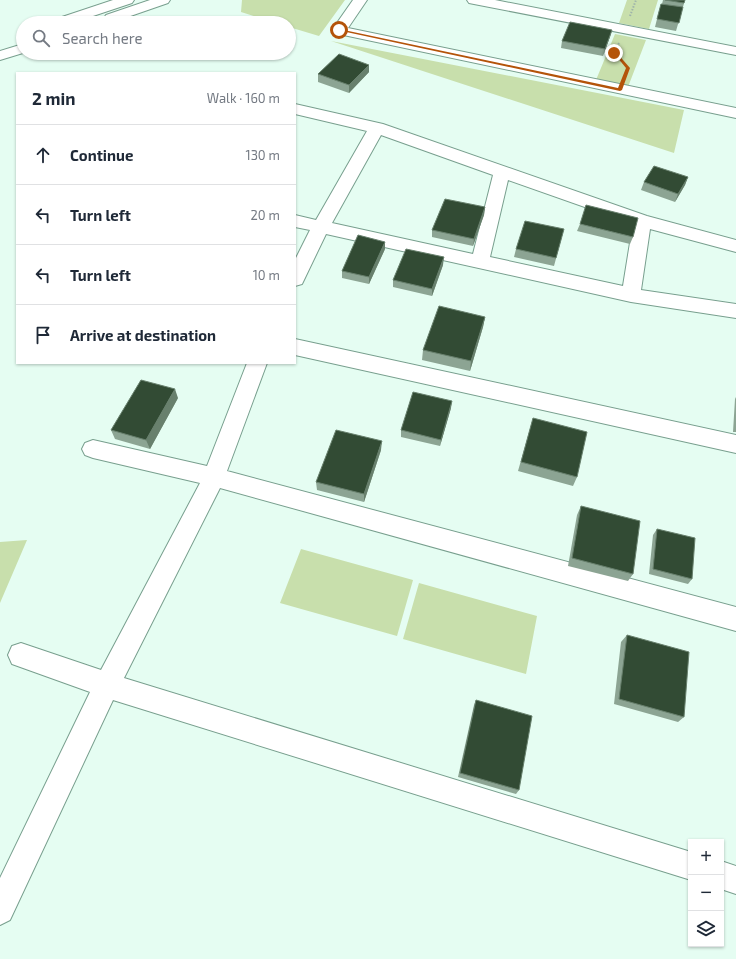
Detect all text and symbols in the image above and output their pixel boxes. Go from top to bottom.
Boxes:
search box [16,16,296,60]
route start [330,21,348,39]
icon: search [30,27,52,49]
text: Search here [62,29,143,47]
route end [605,44,623,62]
text: 2 min [32,88,75,108]
text: Walk · 160 m [207,90,280,106]
icon: ahead [32,144,54,166]
text: Continue [70,146,133,164]
text: 130 m [245,147,280,163]
icon: left [32,204,54,226]
text: Turn left [70,206,131,224]
text: 20 m [251,207,280,223]
icon: left [32,264,54,286]
text: Turn left [70,266,131,284]
text: 10 m [253,267,280,283]
icon: arrive [32,324,54,346]
text: Arrive at destination [70,326,216,344]
map controls [688,839,724,947]
button: + [688,839,724,875]
button: − [688,875,724,911]
button: layers [688,911,724,947]

